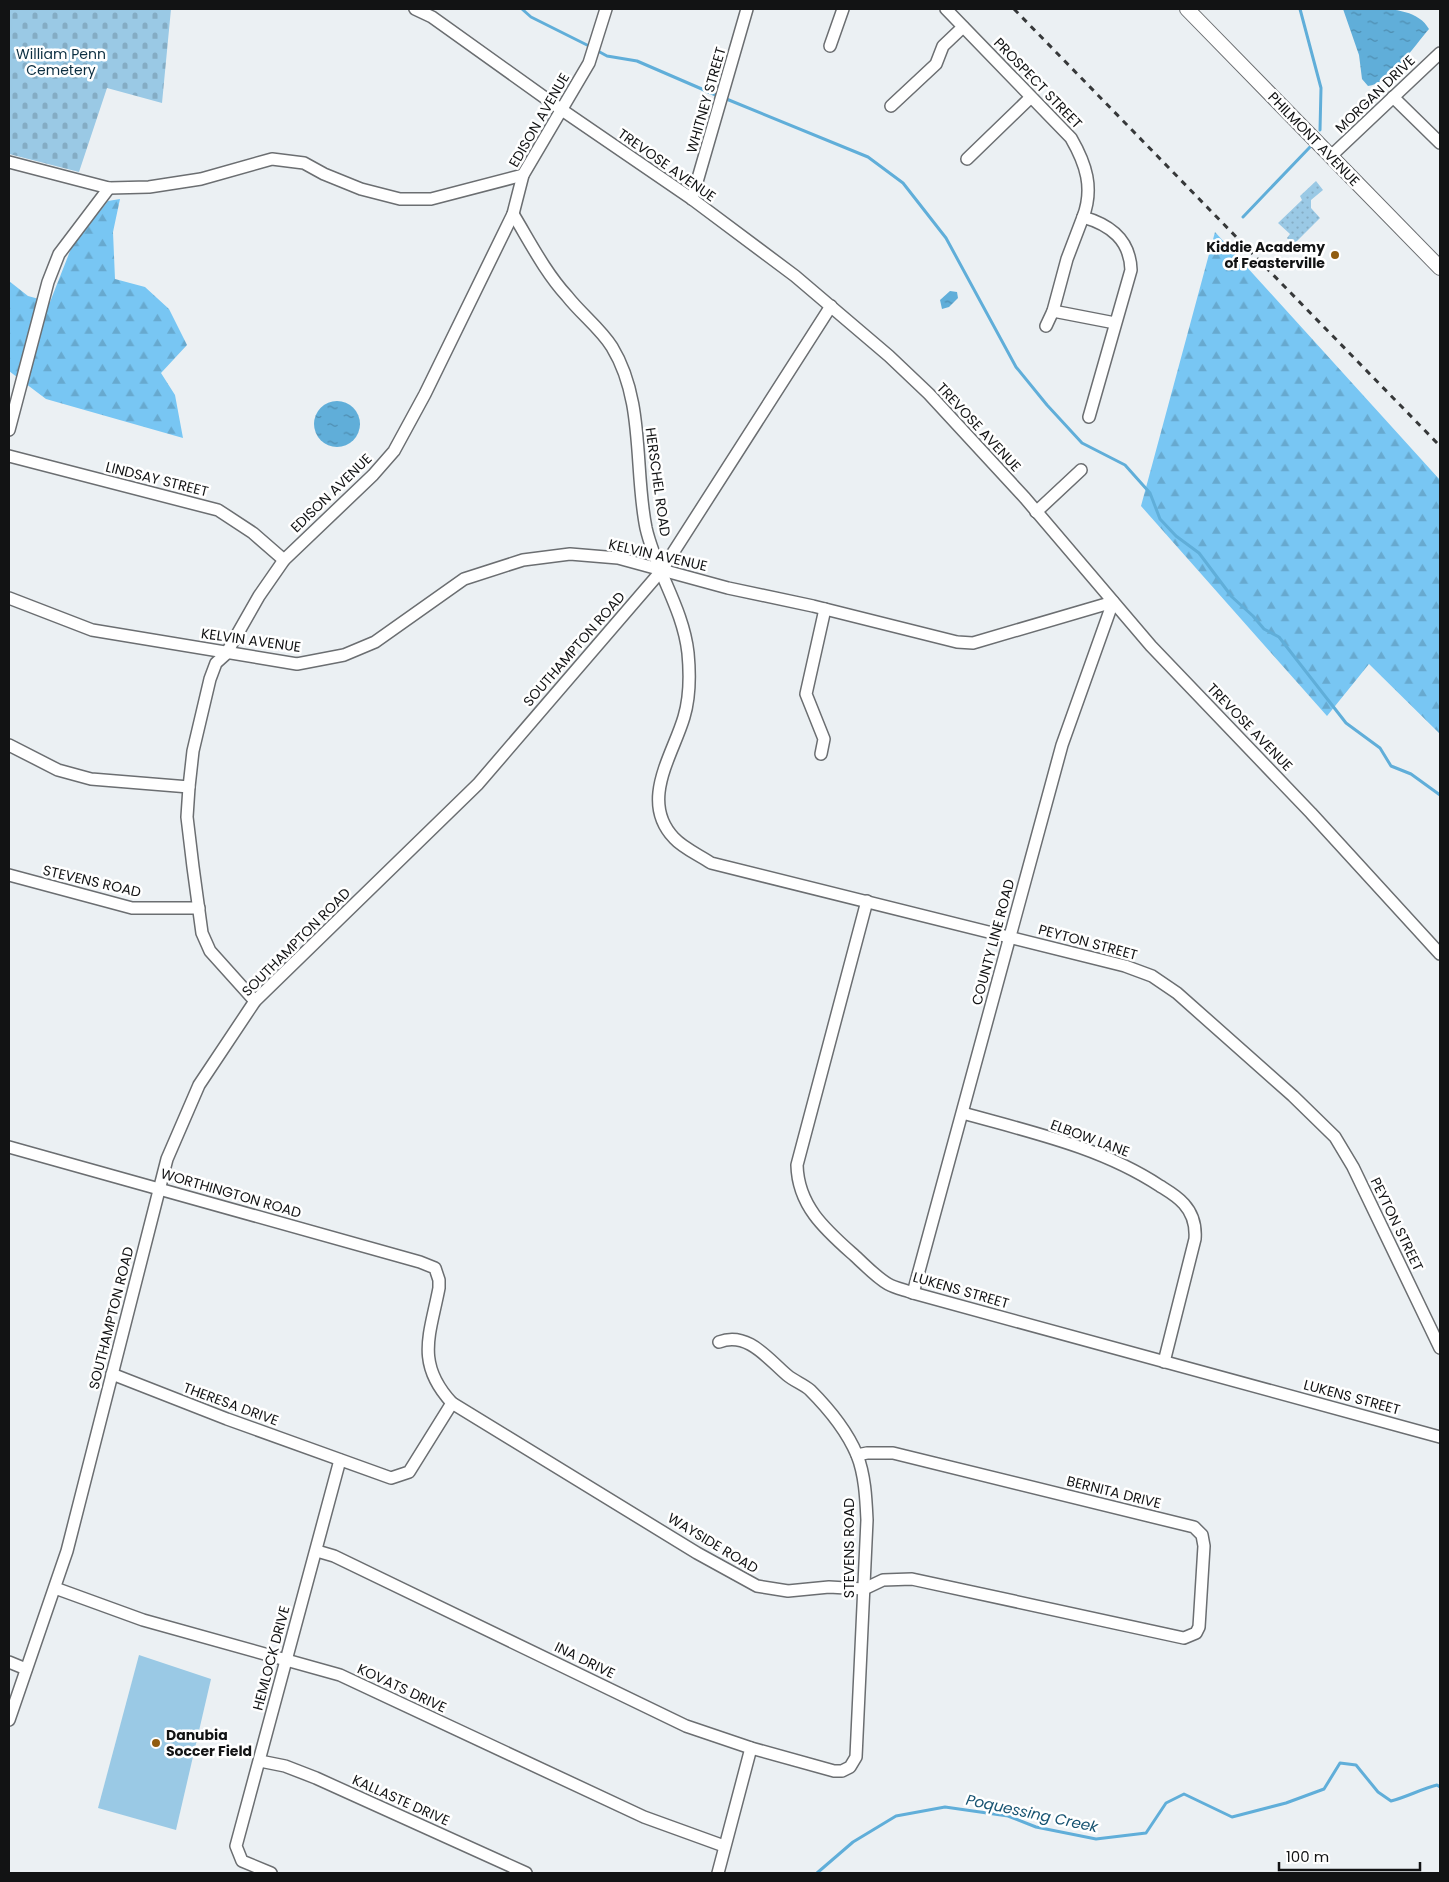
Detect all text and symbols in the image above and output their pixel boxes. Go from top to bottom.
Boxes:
street label: PROSPECT STREET [989,33,1087,133]
park label: William Penn Cemetery [16,44,106,80]
street label: WHITNEY STREET [681,44,731,155]
street label: MORGAN DRIVE [1331,51,1419,137]
street label: EDISON AVENUE [504,69,574,171]
street label: PHILMONT AVENUE [1264,87,1364,191]
street label: TREVOSE AVENUE [614,124,720,206]
place label: Kiddie Academy of Feasterville [1206,237,1325,273]
marker: Kiddie Academy of Feasterville [1329,249,1341,261]
street label: TREVOSE AVENUE [932,378,1026,476]
street label: HERSCHEL ROAD [640,426,676,538]
street label: EDISON AVENUE [286,449,376,537]
street label: LINDSAY STREET [104,457,211,502]
street label: KELVIN AVENUE [607,534,709,576]
street label: SOUTHAMPTON ROAD [518,587,630,711]
street label: KELVIN AVENUE [200,623,302,657]
street label: TREVOSE AVENUE [1203,679,1297,775]
street label: STEVENS ROAD [41,860,143,902]
street label: COUNTY LINE ROAD [967,877,1019,1007]
street label: SOUTHAMPTON ROAD [237,883,355,1001]
street label: PEYTON STREET [1036,919,1140,965]
street label: ELBOW LANE [1048,1114,1132,1162]
street label: WORTHINGTON ROAD [158,1163,304,1223]
street label: PEYTON STREET [1366,1174,1428,1275]
street label: SOUTHAMPTON ROAD [84,1244,138,1392]
street label: LUKENS STREET [911,1267,1012,1313]
street label: LUKENS STREET [1302,1375,1403,1420]
street label: THERESA DRIVE [181,1377,281,1431]
street label: BERNITA DRIVE [1065,1471,1163,1513]
street label: STEVENS ROAD [839,1498,859,1598]
street label: WAYSIDE ROAD [664,1508,762,1578]
street label: HEMLOCK DRIVE [247,1604,295,1712]
street label: INA DRIVE [551,1637,619,1683]
street label: KOVATS DRIVE [354,1659,450,1717]
place label: Danubia Soccer Field [166,1725,252,1761]
marker: Danubia Soccer Field [150,1737,162,1749]
street label: KALLASTE DRIVE [349,1770,453,1830]
water label: Poquessing Creek [964,1789,1101,1838]
scale bar [1279,1840,1420,1872]
text: 100 m [1286,1846,1329,1867]

